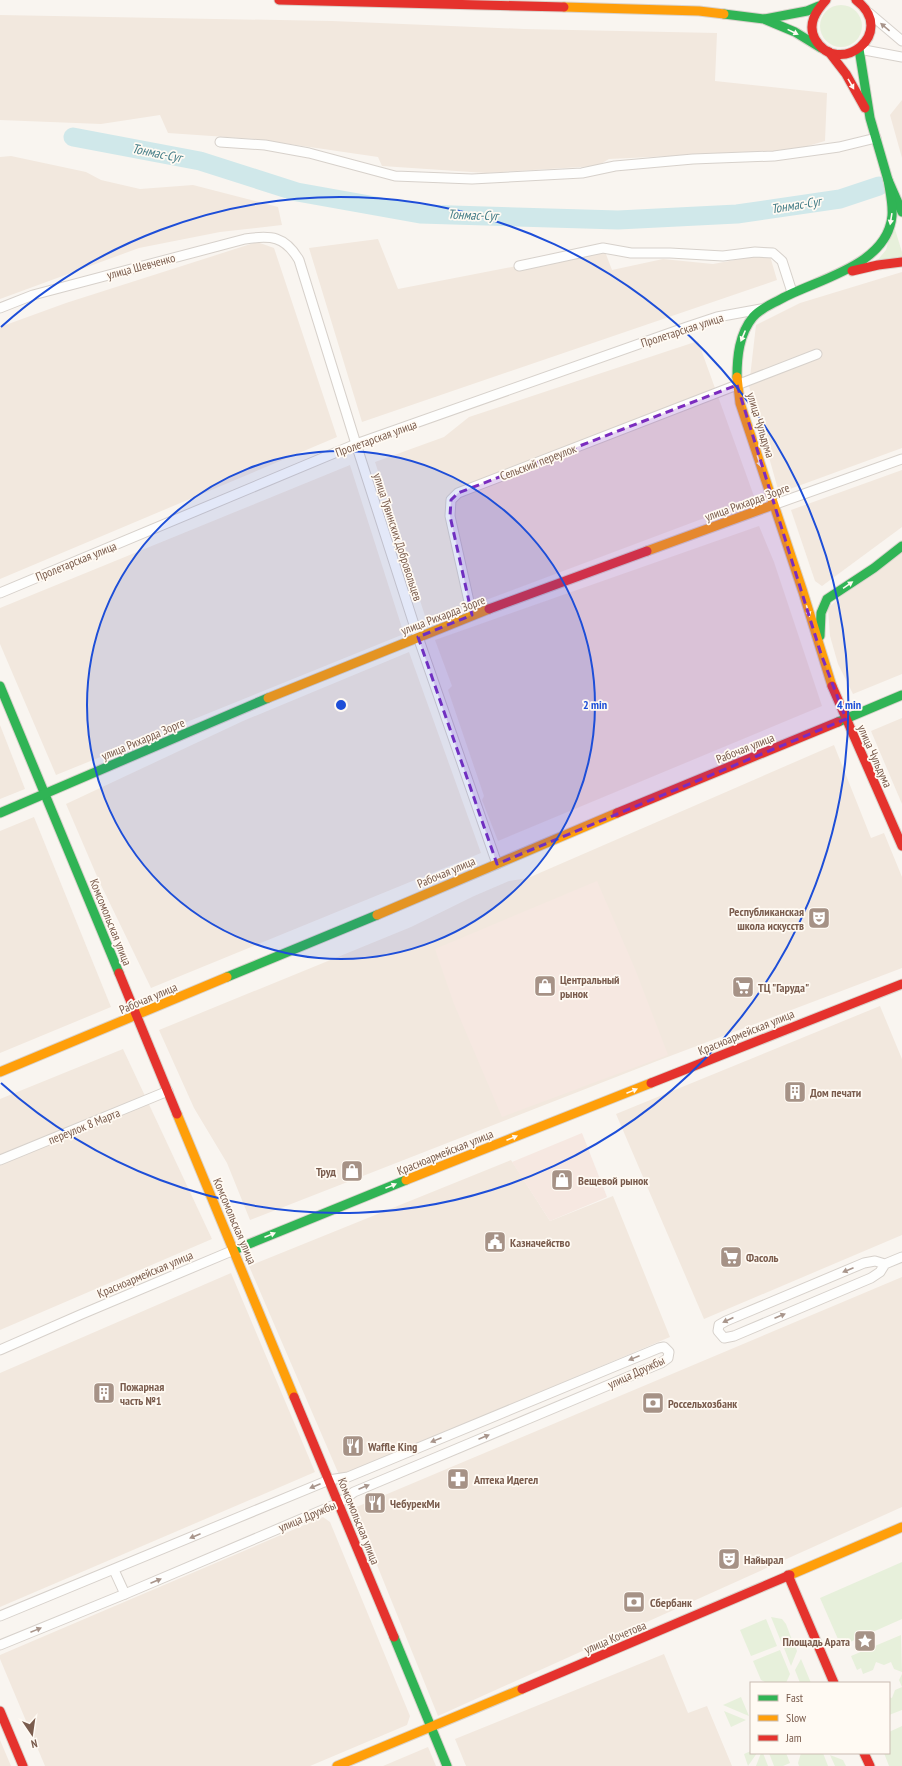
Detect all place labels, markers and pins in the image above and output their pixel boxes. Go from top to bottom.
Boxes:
centre of rings [334,698,348,712]
place label: Республиканская школа искусств [729,904,804,933]
theatre icon: Республиканская школа искусств [806,905,832,931]
place label: Центральный рынок [560,972,619,1001]
shop icon: Центральный рынок [532,973,558,999]
supermarket icon: ТЦ "Гаруда" [730,974,756,1000]
place label: ТЦ "Гаруда" [758,980,809,995]
building icon: Дом печати [782,1079,808,1105]
place label: Дом печати [810,1085,861,1100]
shop icon: Труд [339,1158,365,1184]
place label: Труд [316,1164,336,1179]
shop icon: Вещевой рынок [549,1167,575,1193]
place label: Вещевой рынок [578,1173,648,1188]
public building icon: Казначейство [482,1229,508,1255]
place label: Казначейство [510,1235,571,1250]
supermarket icon: Фасоль [718,1244,744,1270]
place label: Фасоль [746,1250,779,1265]
place label: Пожарная часть №1 [120,1379,164,1408]
building icon: Пожарная часть №1 [91,1380,117,1406]
bank icon: Россельхозбанк [640,1390,666,1416]
place label: Россельхозбанк [668,1396,737,1411]
restaurant icon: Waffle King [340,1433,366,1459]
place label: Waffle King [367,1439,417,1454]
pharmacy icon: Аптека Идегел [445,1466,471,1492]
place label: Аптека Идегел [473,1472,538,1487]
restaurant icon: ЧебурекМи [362,1490,388,1516]
place label: ЧебурекМи [390,1496,440,1511]
theatre icon: Найырал [716,1546,742,1572]
place label: Найырал [744,1552,783,1567]
bank icon: Сбербанк [621,1589,647,1615]
place label: Сбербанк [650,1595,692,1610]
place icon: Площадь Арата [852,1628,878,1654]
place label: Площадь Арата [783,1634,850,1649]

